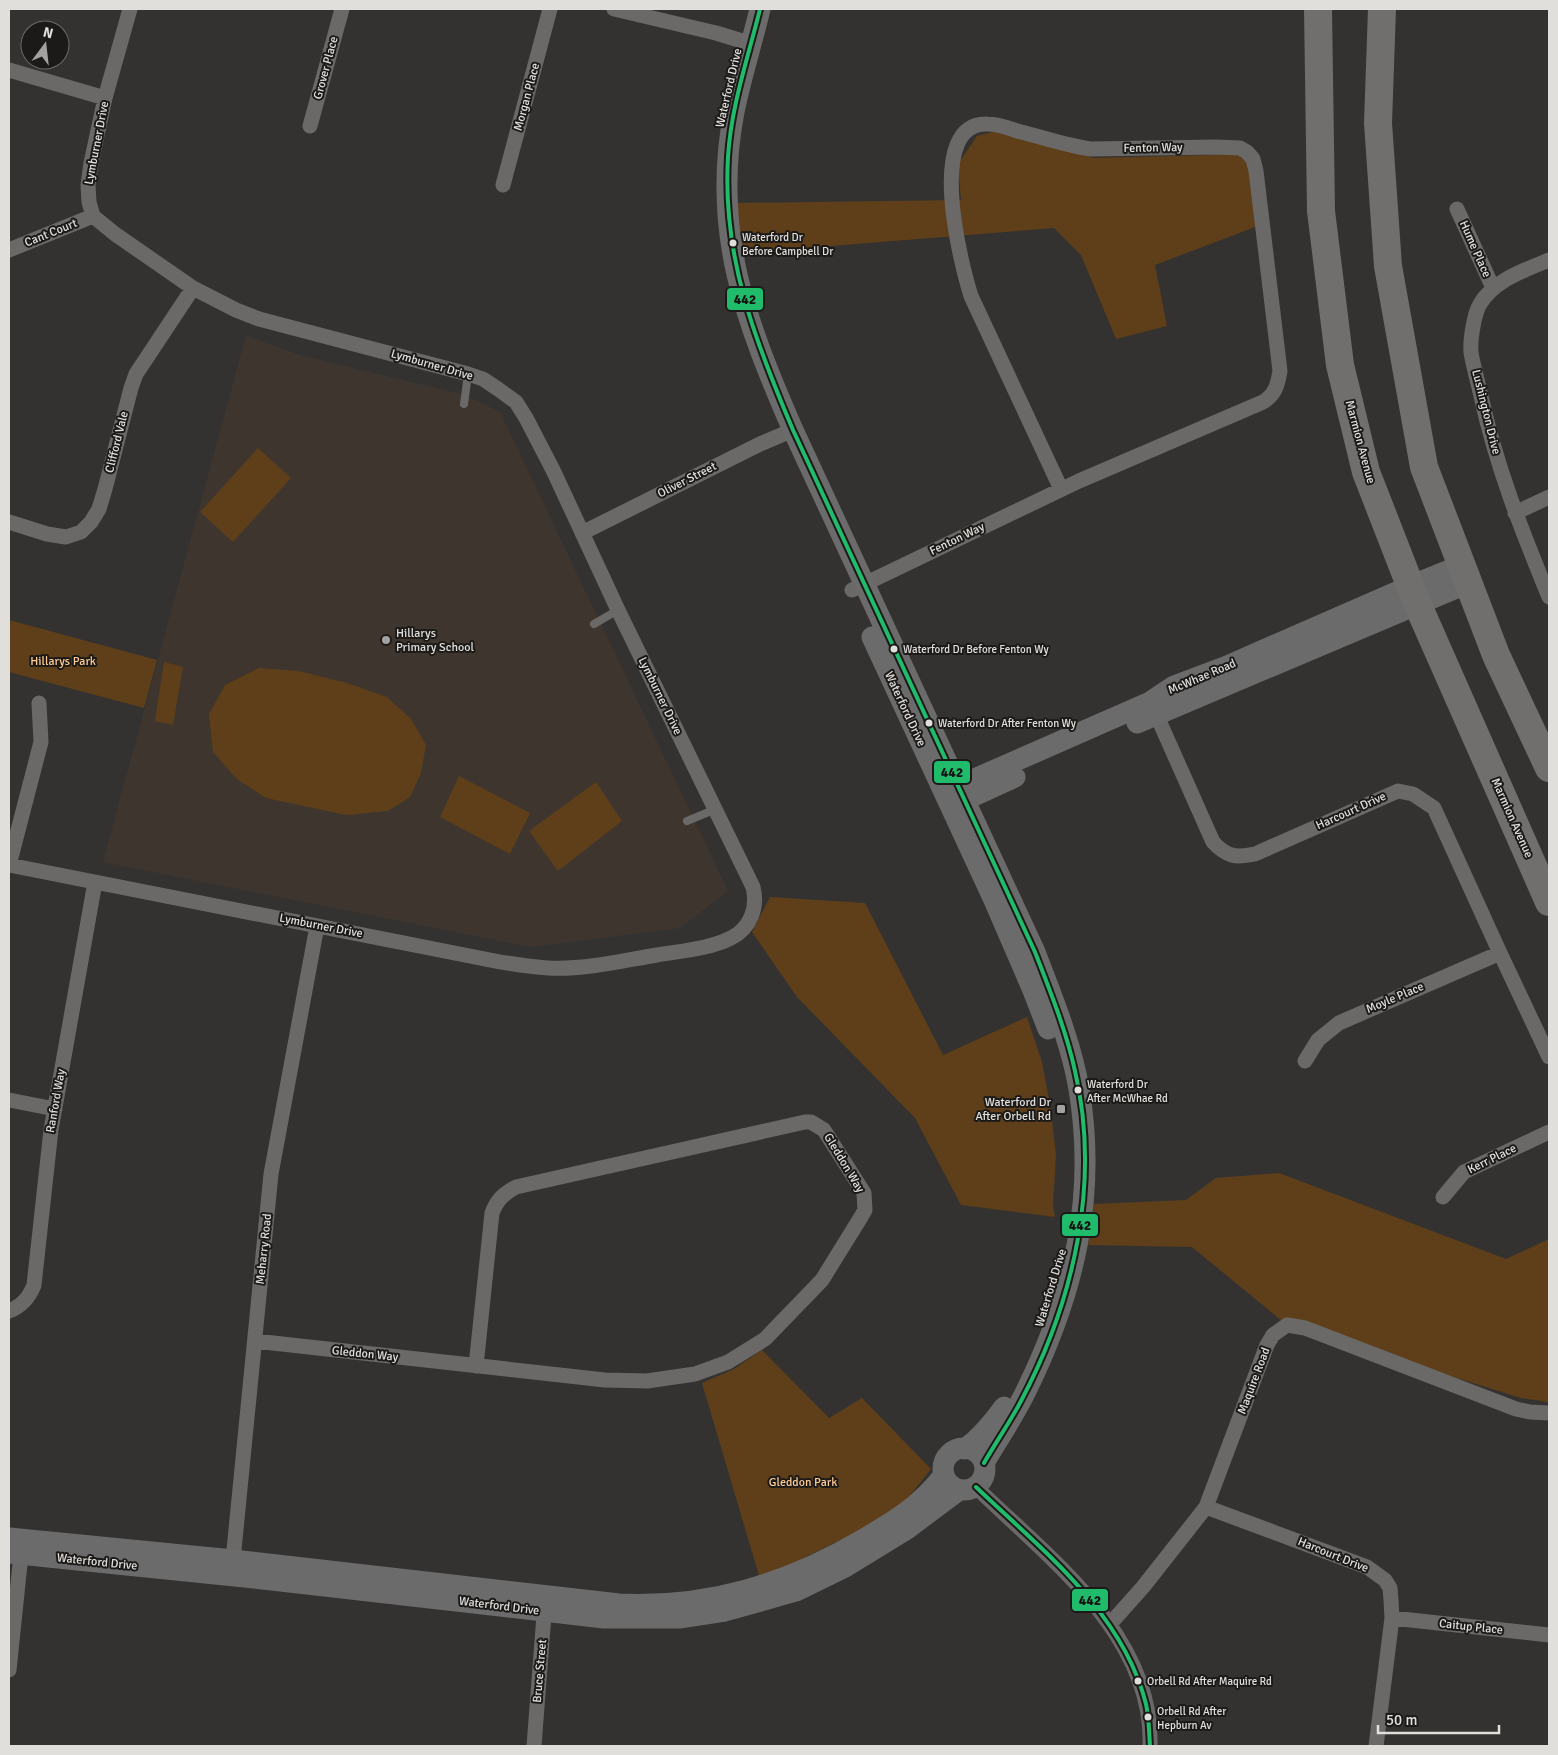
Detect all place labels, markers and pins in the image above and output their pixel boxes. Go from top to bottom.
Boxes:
place label: Waterford Dr Before Campbell Dr [742,231,833,258]
marker: Waterford Dr Before Campbell Dr [728,238,738,248]
place label: Hillarys Primary School [396,626,474,655]
marker: Hillarys Primary School [380,634,392,646]
place label: Waterford Dr Before Fenton Wy [903,643,1049,656]
marker: Waterford Dr Before Fenton Wy [889,644,899,654]
place label: Waterford Dr After Fenton Wy [938,717,1077,730]
marker: Waterford Dr After Fenton Wy [924,718,934,728]
place label: Waterford Dr After McWhae Rd [1087,1078,1168,1105]
marker: Waterford Dr After McWhae Rd [1073,1085,1083,1095]
place label: Waterford Dr After Orbell Rd [975,1095,1052,1124]
marker: Waterford Dr After Orbell Rd [1055,1103,1067,1115]
place label: Orbell Rd After Maquire Rd [1147,1675,1272,1688]
marker: Orbell Rd After Maquire Rd [1133,1676,1143,1686]
place label: Orbell Rd After Hepburn Av [1157,1705,1226,1732]
marker: Orbell Rd After Hepburn Av [1143,1712,1153,1722]

